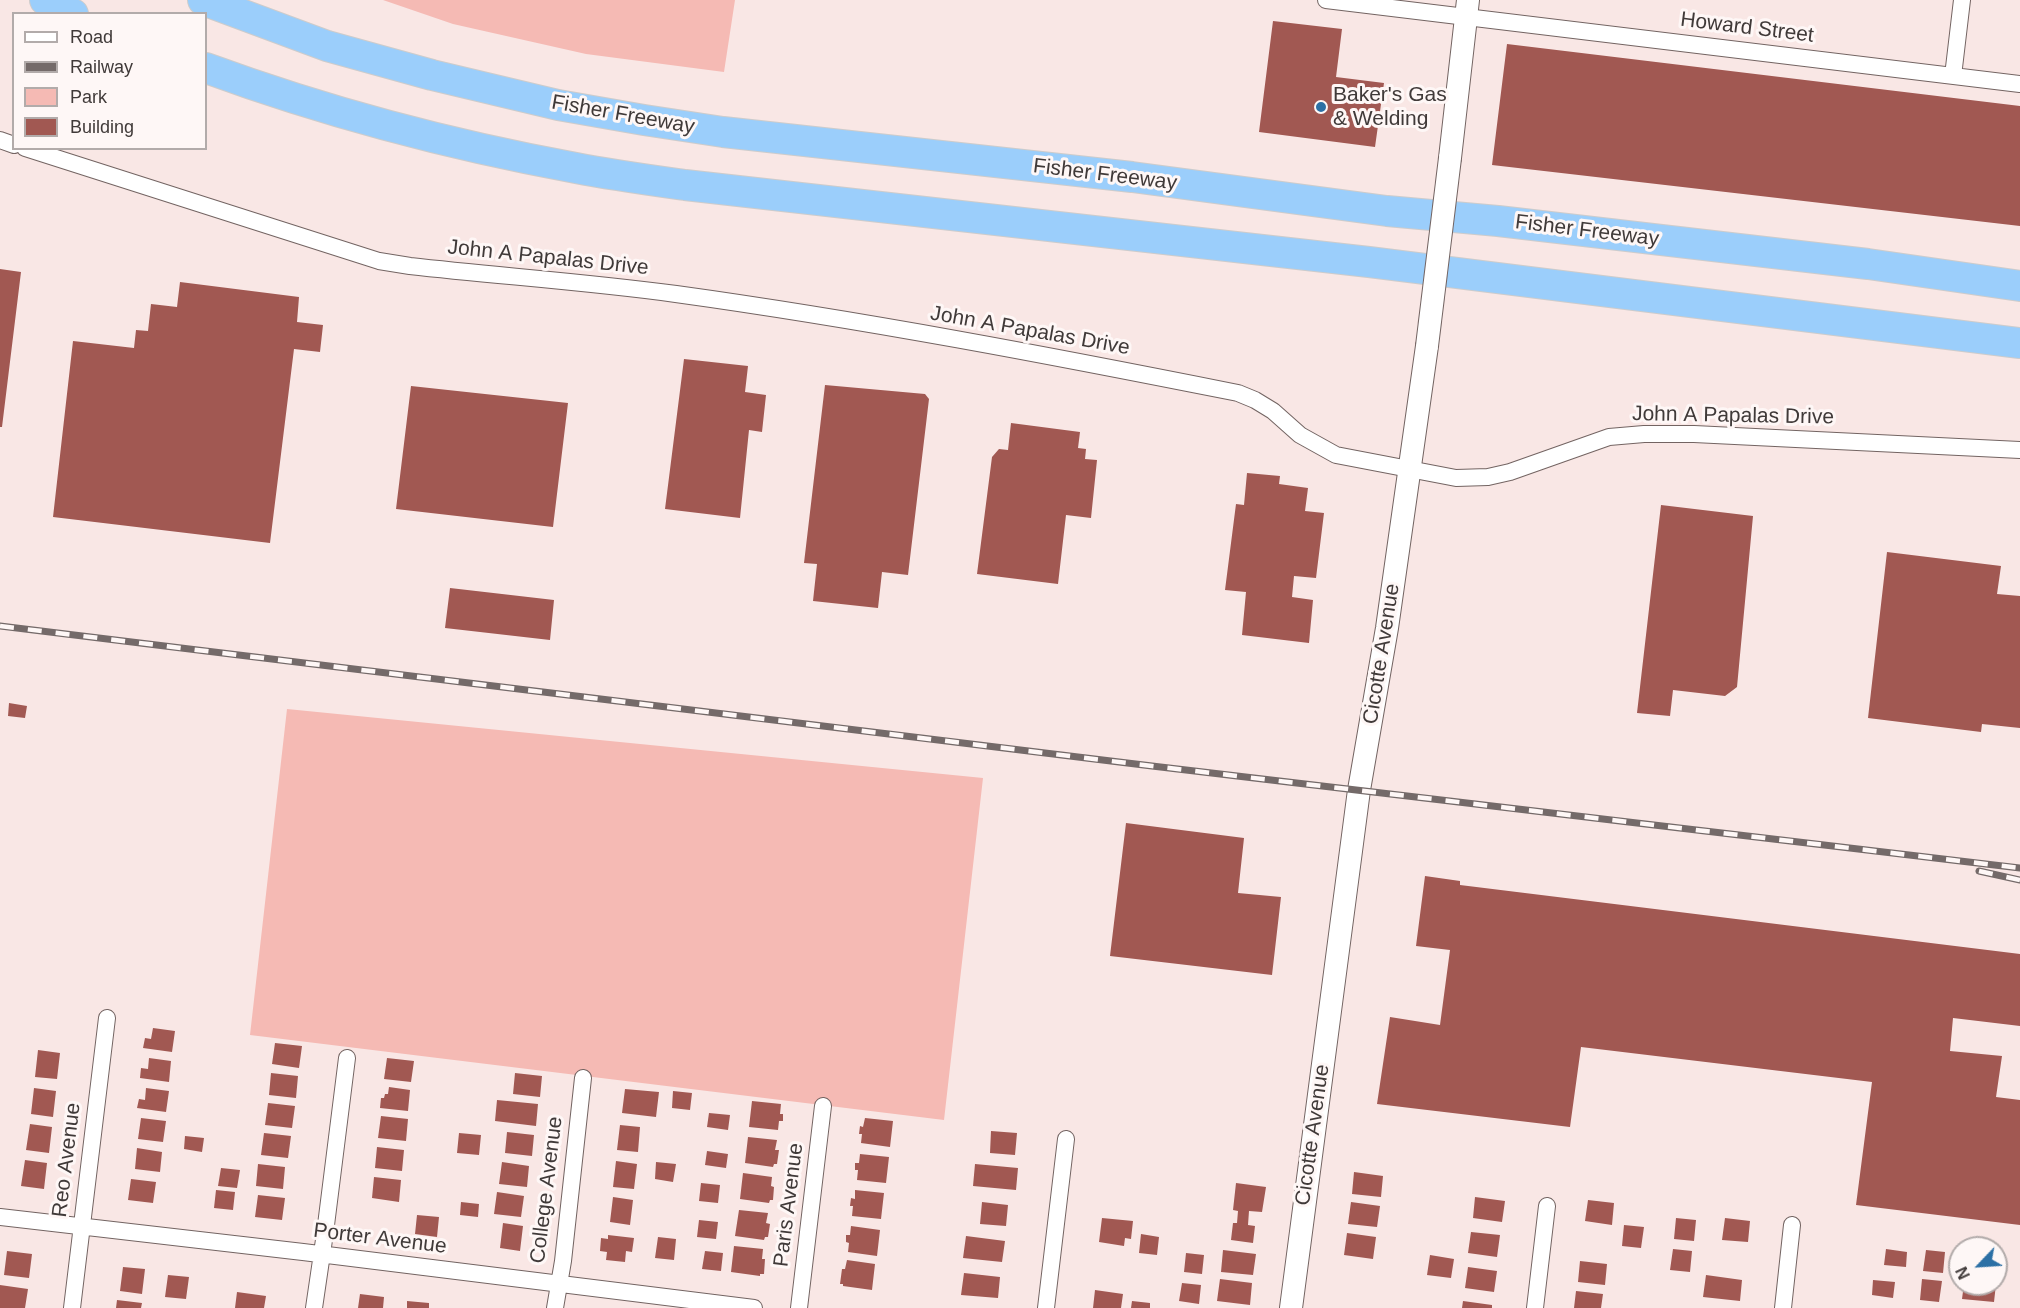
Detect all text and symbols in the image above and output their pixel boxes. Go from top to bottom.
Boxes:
street label: Howard Street [1679,7,1815,49]
legend [12,12,207,150]
text: Road [70,27,113,47]
text: Railway [70,57,133,77]
place label: Baker's Gas & Welding [1333,82,1447,132]
text: Park [70,87,107,107]
street label: Fisher Freeway [550,90,696,140]
marker: Baker's Gas & Welding [1314,100,1328,114]
text: Building [70,117,134,137]
street label: Fisher Freeway [1032,154,1178,196]
street label: Fisher Freeway [1514,210,1660,252]
street label: John A Papalas Drive [446,235,650,281]
street label: John A Papalas Drive [928,301,1132,361]
street label: John A Papalas Drive [1632,402,1834,430]
street label: Cicotte Avenue [1358,582,1406,726]
street label: Cicotte Avenue [1291,1063,1335,1207]
street label: Reo Avenue [47,1101,87,1219]
street label: College Avenue [525,1115,569,1265]
street label: Paris Avenue [769,1142,809,1268]
street label: Porter Avenue [312,1218,448,1260]
north arrow [1948,1236,2008,1296]
text: N [1953,1264,1973,1282]

